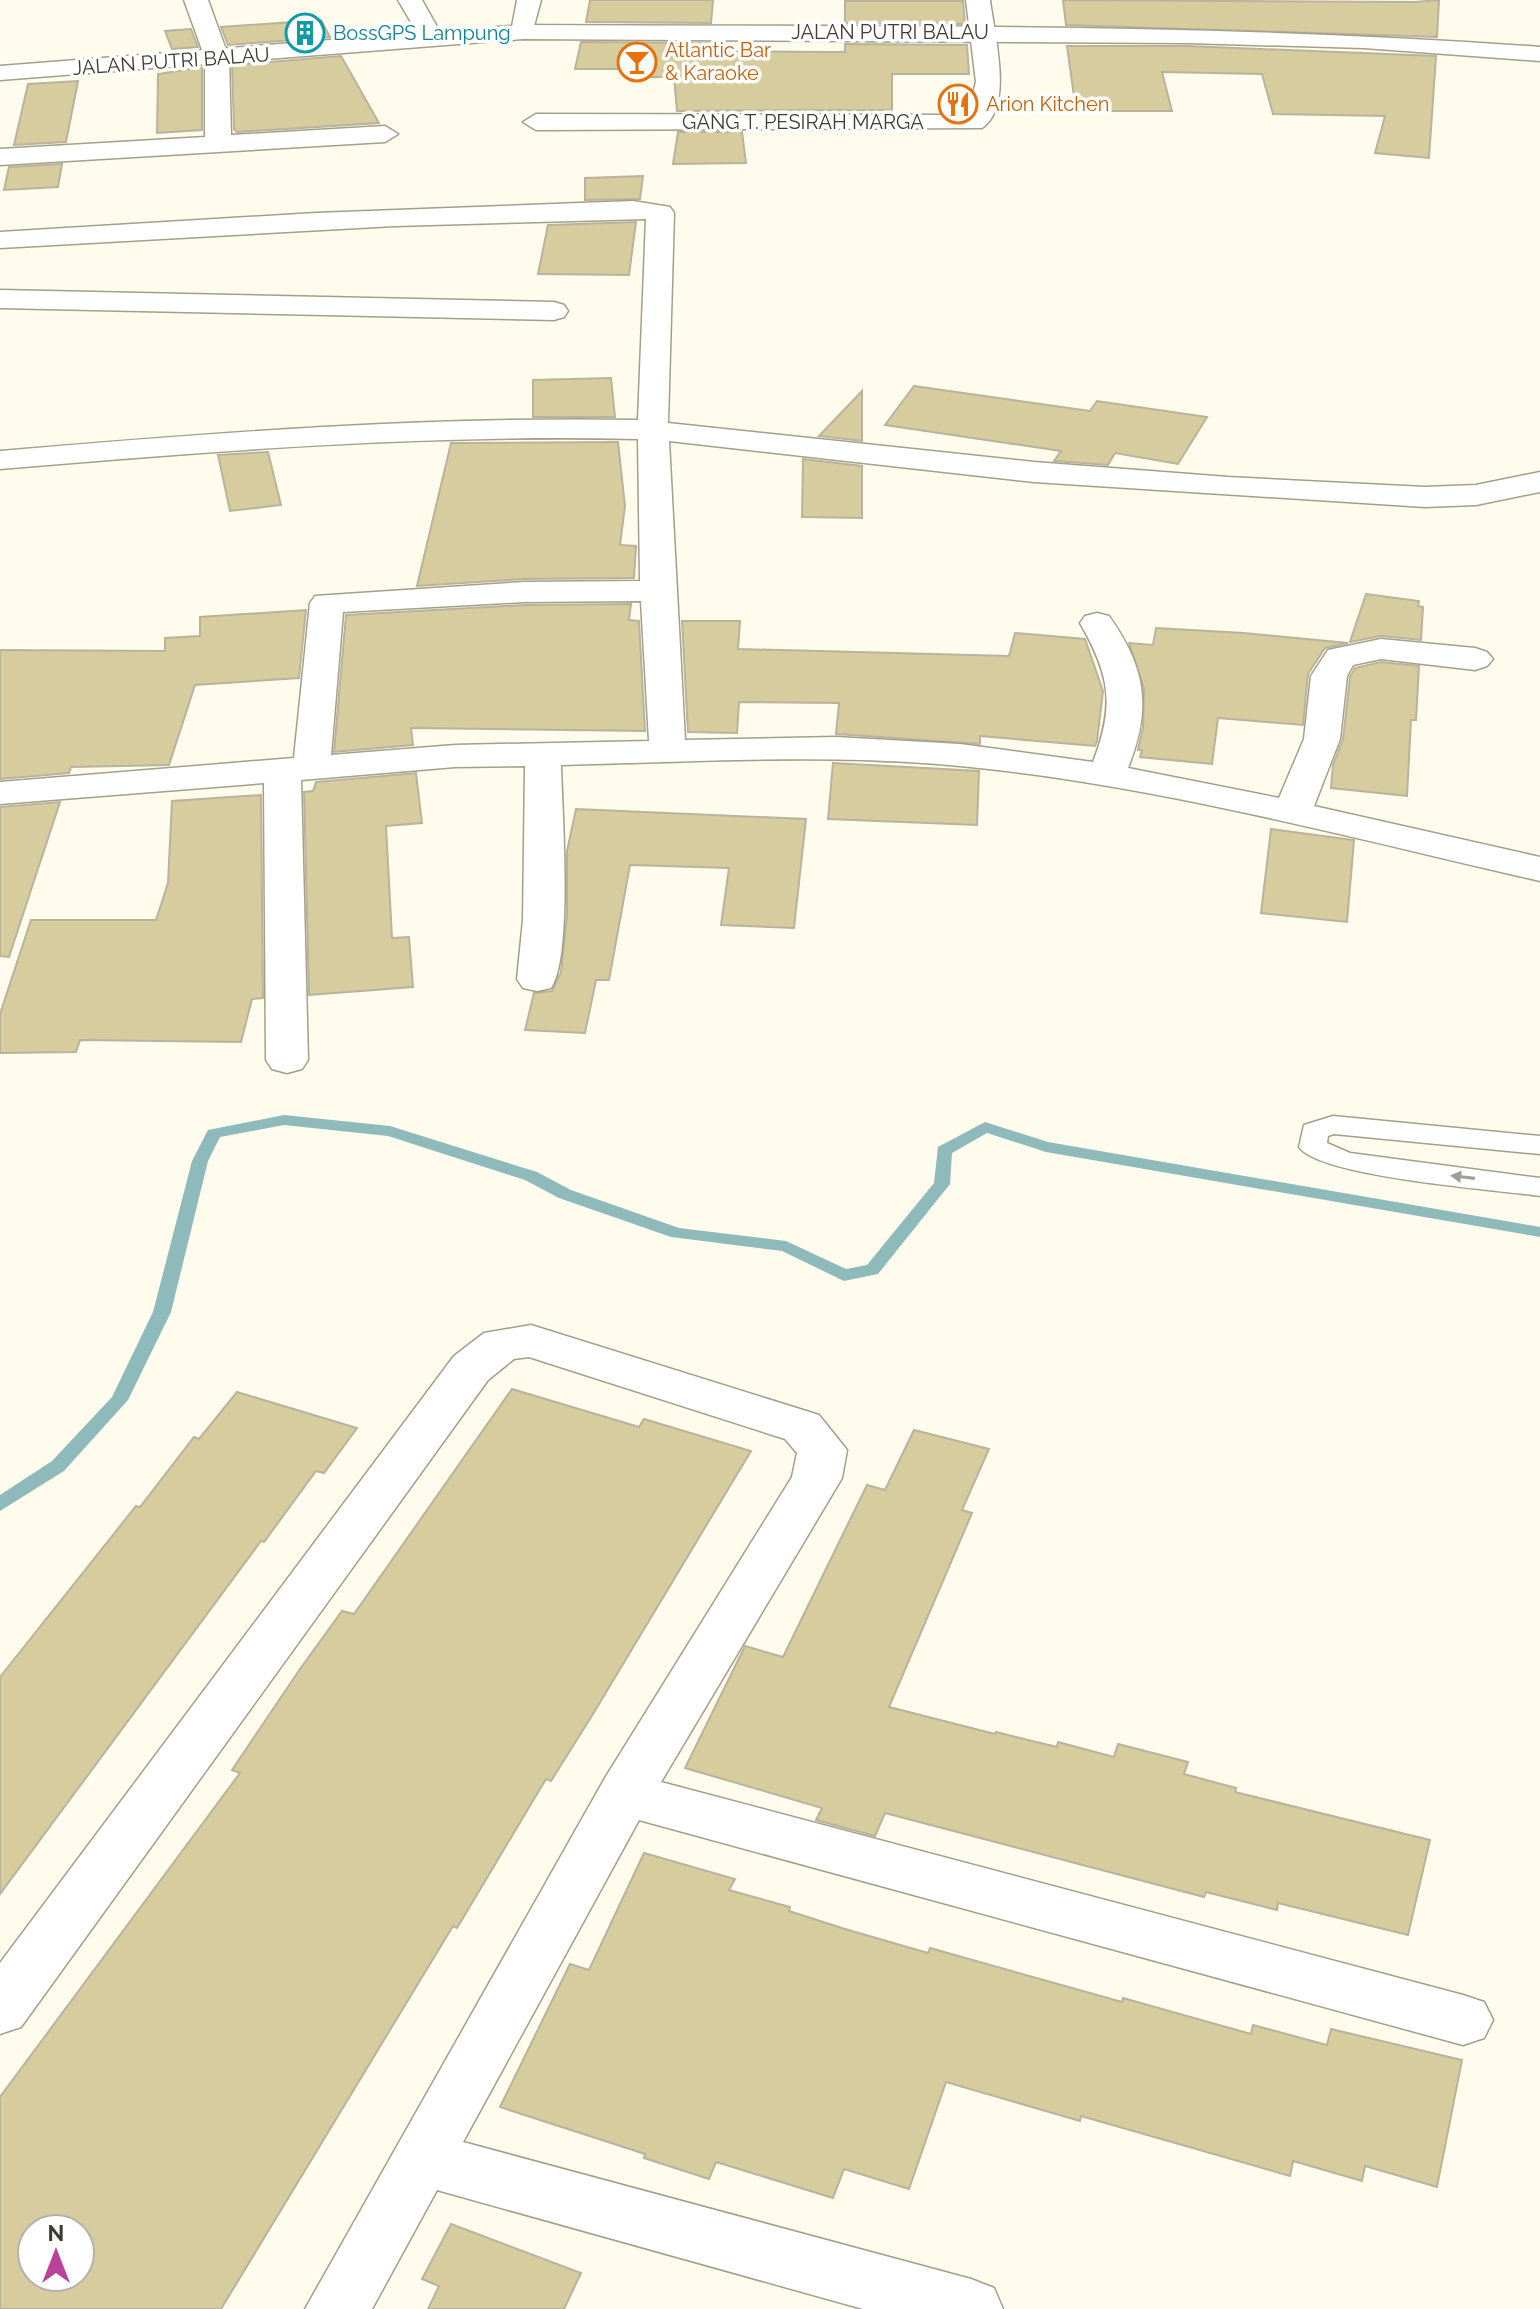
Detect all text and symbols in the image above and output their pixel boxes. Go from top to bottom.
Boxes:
building icon: BossGPS Lampung [284,12,326,54]
street label: JALAN PUTRI BALAU [791,20,989,44]
place label: BossGPS Lampung [333,21,511,45]
place label: Atlantic Bar & Karaoke [665,38,771,85]
bar icon: Atlantic Bar & Karaoke [616,41,658,83]
street label: JALAN PUTRI BALAU [72,42,270,80]
restaurant icon: Arion Kitchen [937,83,979,125]
place label: Arion Kitchen [986,92,1109,116]
street label: GANG T. PESIRAH MARGA [682,110,924,134]
one-way arrow [1450,1170,1475,1183]
north arrow [16,2213,96,2293]
text: N [48,2220,64,2246]

